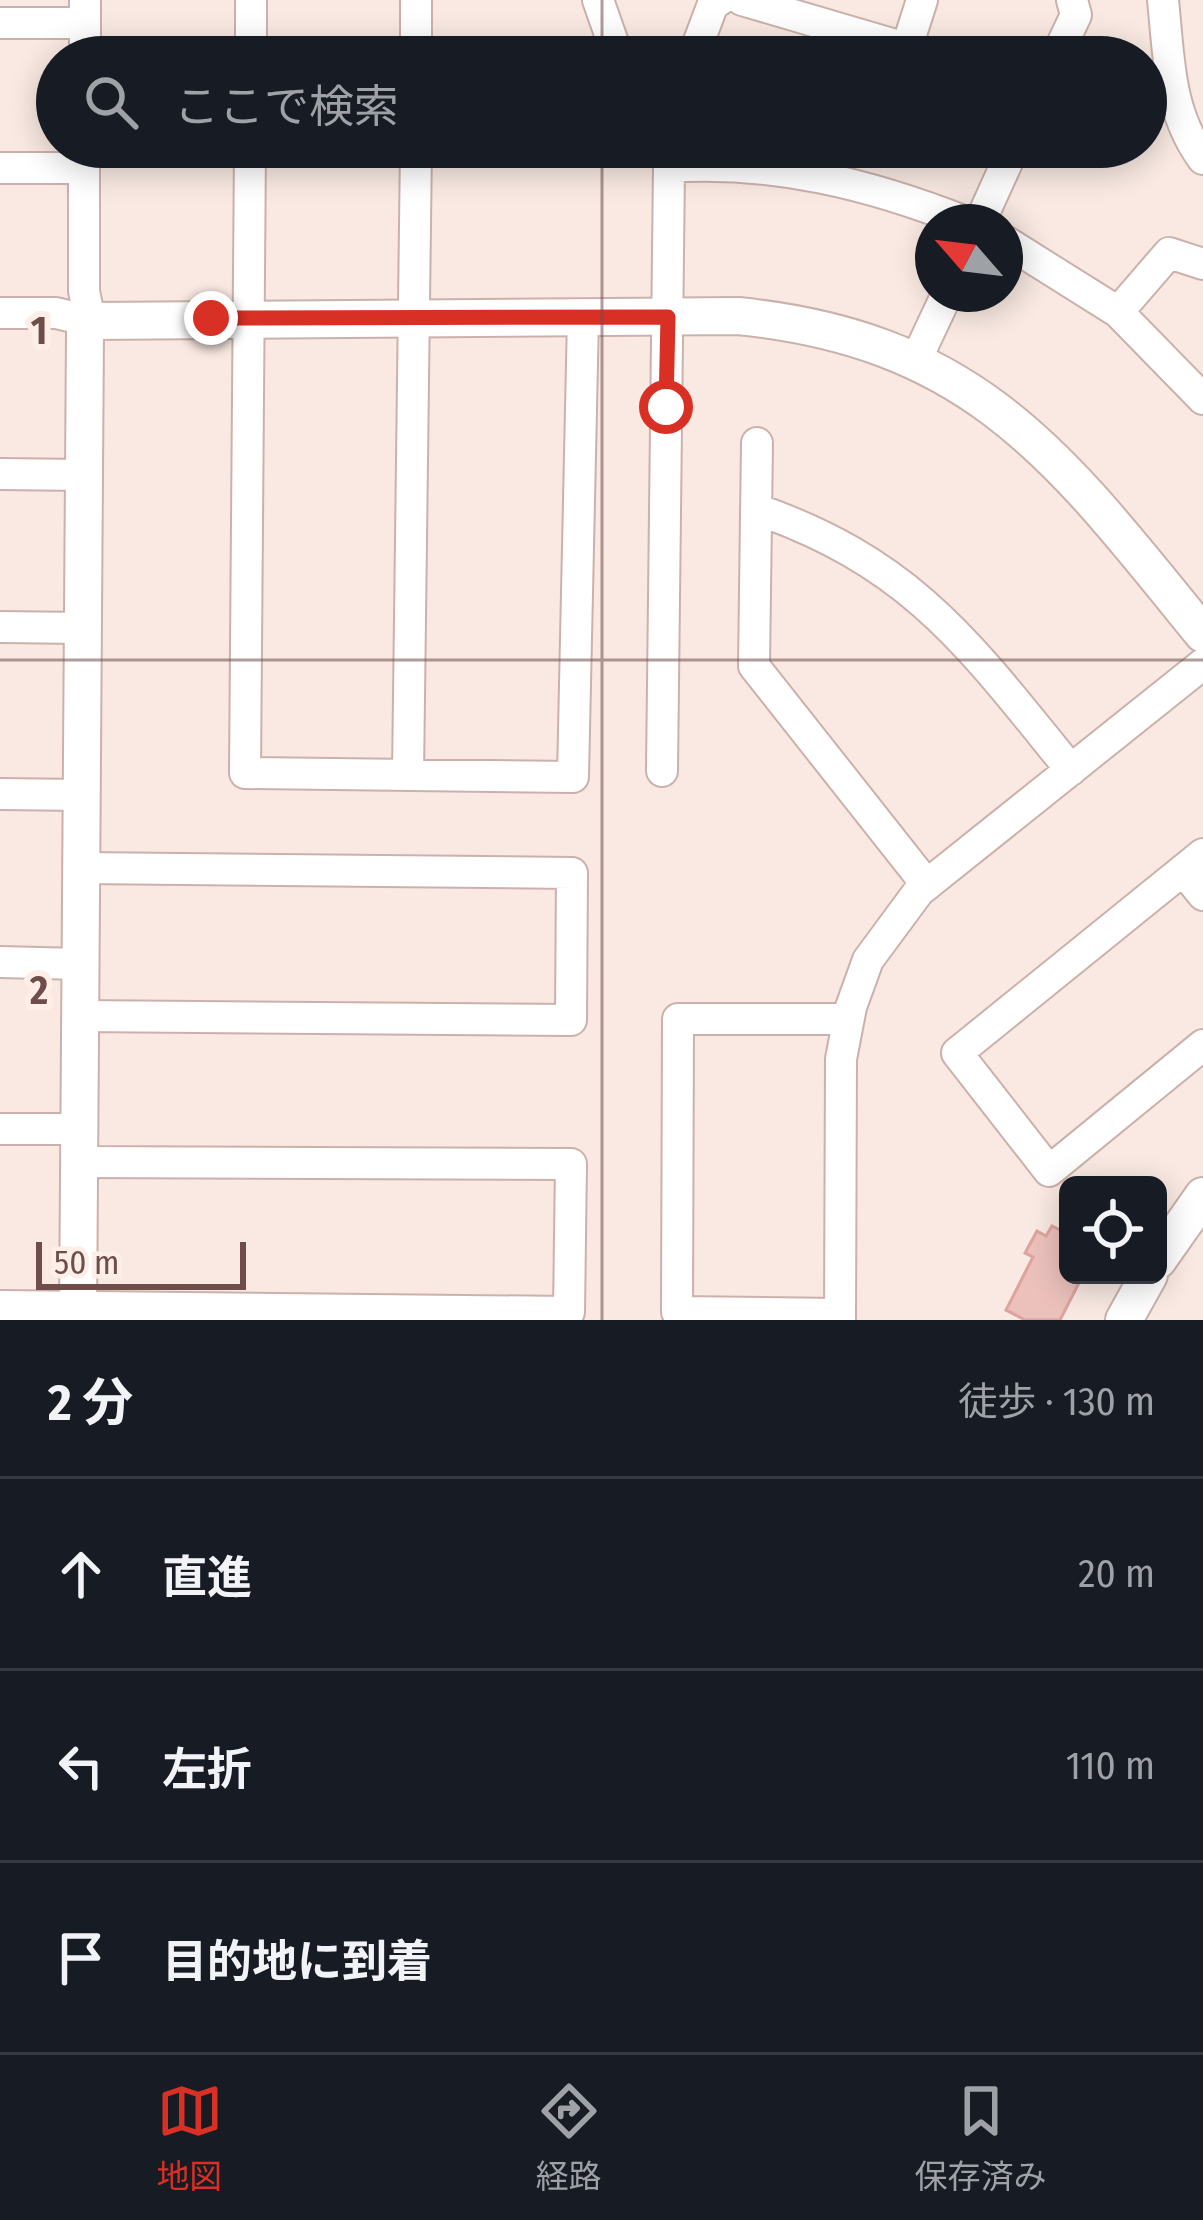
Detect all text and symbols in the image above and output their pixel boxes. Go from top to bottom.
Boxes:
search box [36,36,1167,168]
icon: search [78,69,144,135]
text: ここで検索 [174,80,399,134]
north arrow [915,204,1023,312]
route end [184,291,238,345]
text: 1 [31,308,47,354]
route start [639,380,693,434]
text: 2 [29,968,48,1014]
map controls [1059,1176,1167,1284]
button: locate [1059,1176,1167,1284]
scale bar [36,1236,246,1289]
text: 50 m [54,1243,119,1283]
text: 2 分 [48,1372,133,1434]
text: 徒歩 · 130 m [958,1379,1155,1425]
icon: ahead [48,1541,114,1607]
text: 直進 [162,1551,252,1605]
text: 20 m [1078,1551,1155,1597]
icon: left [48,1733,114,1799]
text: 左折 [162,1743,252,1797]
text: 110 m [1066,1743,1155,1789]
icon: arrive [48,1925,114,1991]
text: 目的地に到着 [162,1935,432,1989]
tab: 地図 [157,2078,223,2198]
tab: 経路 [536,2078,602,2198]
tab: 保存済み [915,2078,1047,2198]

